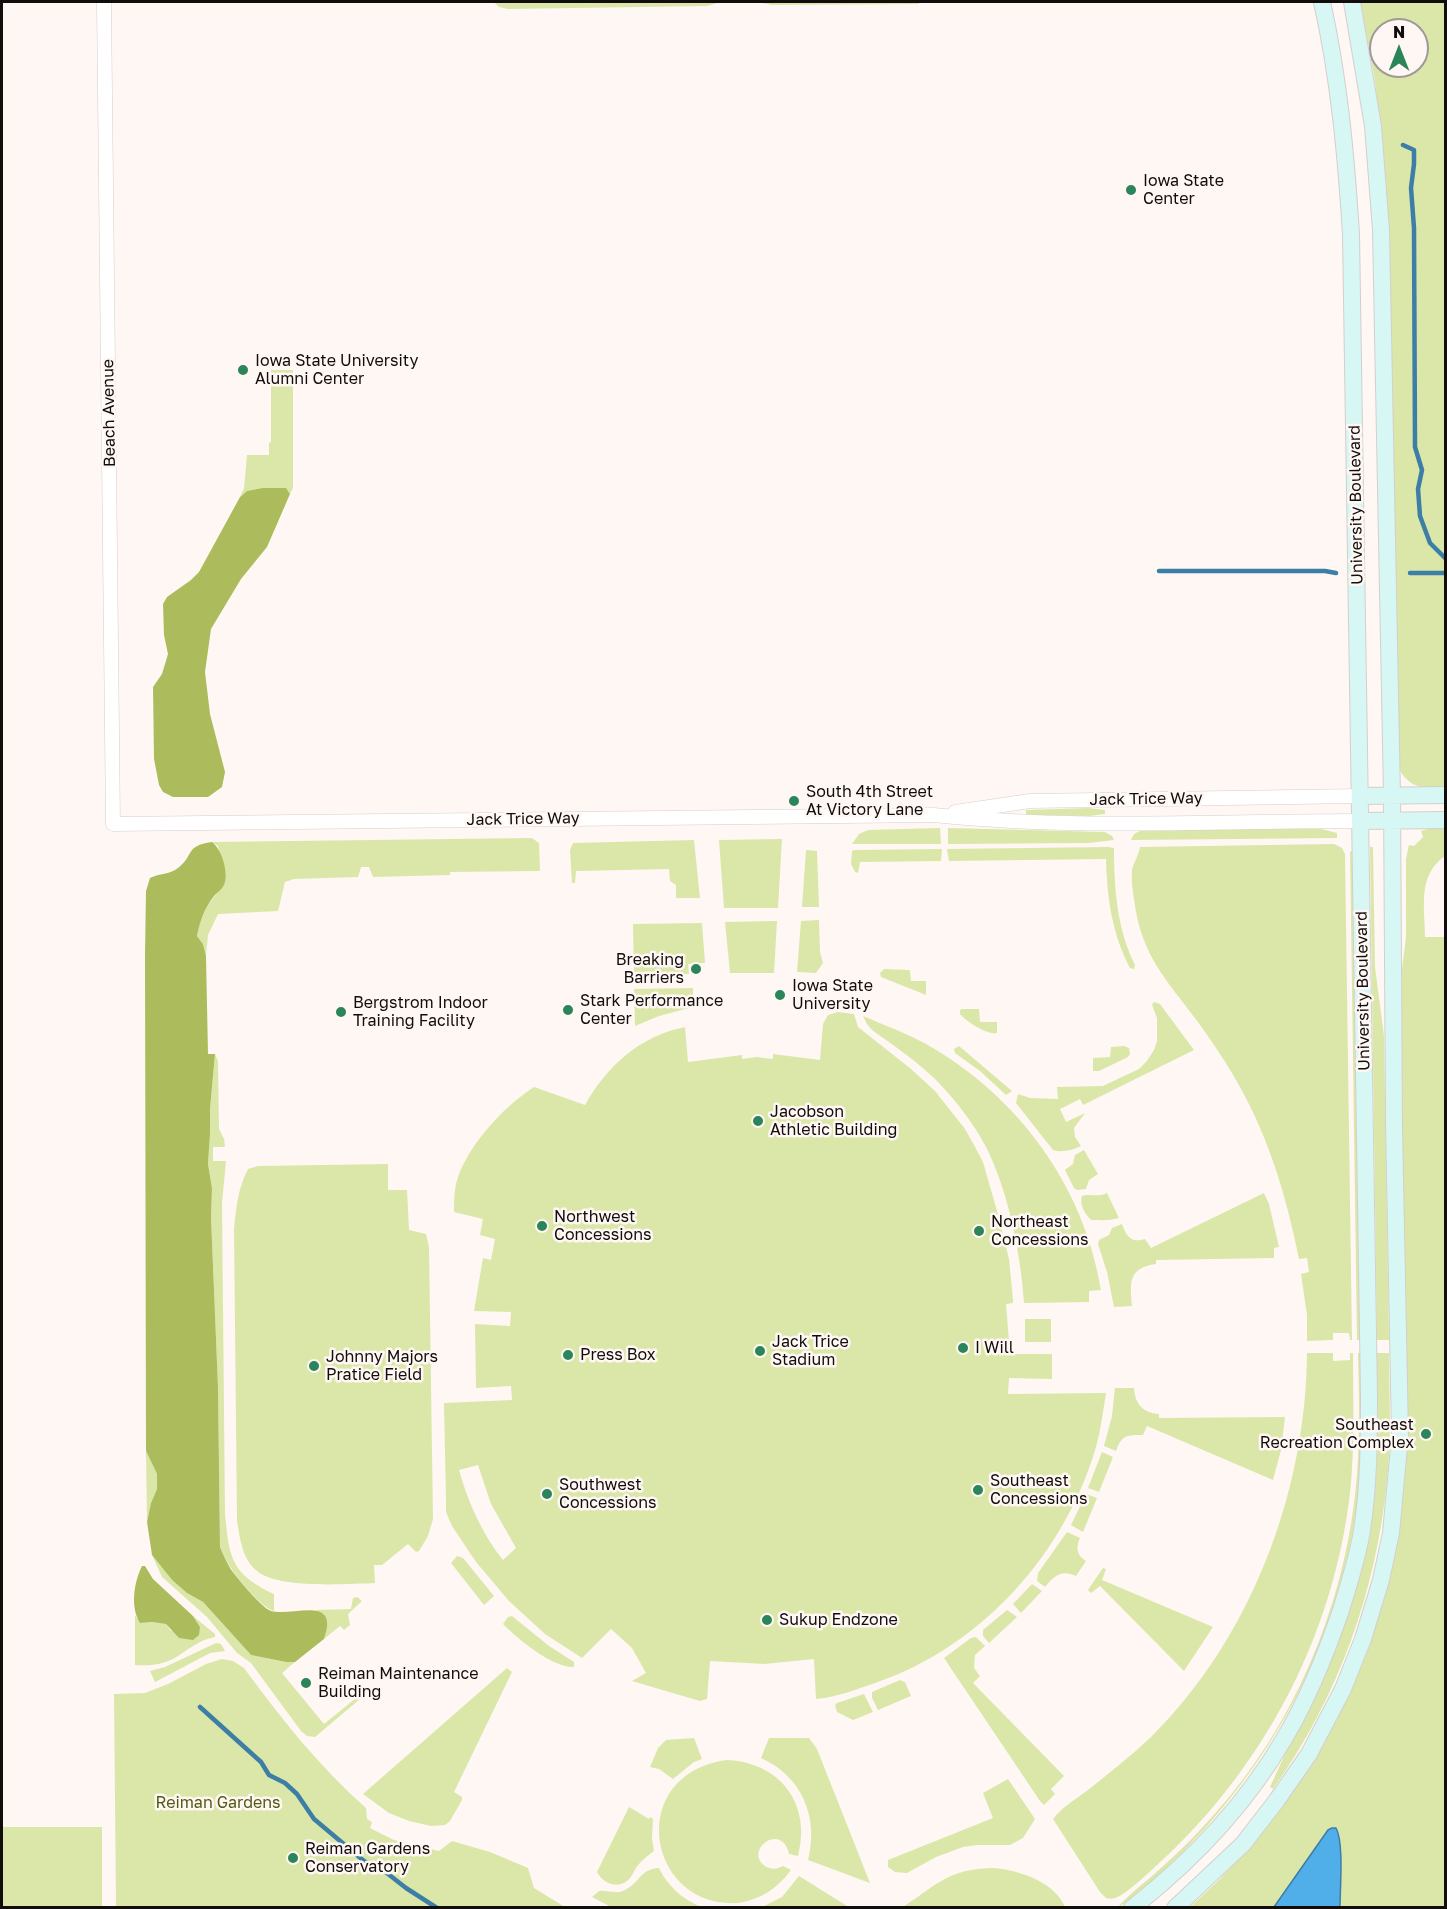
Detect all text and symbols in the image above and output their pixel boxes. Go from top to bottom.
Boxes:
north arrow [1369,18,1429,78]
text: N [1393,22,1405,42]
place label: Iowa State Center [1143,171,1224,209]
marker: Iowa State Center [1124,183,1138,197]
place label: Iowa State University Alumni Center [255,351,418,389]
street label: Beach Avenue [98,359,120,467]
marker: Iowa State University Alumni Center [236,363,250,377]
street label: University Boulevard [1345,425,1367,585]
place label: South 4th Street At Victory Lane [806,782,933,820]
street label: Jack Trice Way [1089,788,1203,810]
marker: South 4th Street At Victory Lane [787,794,801,808]
street label: Jack Trice Way [466,808,580,830]
street label: University Boulevard [1352,911,1374,1071]
place label: Breaking Barriers [616,950,684,988]
marker: Breaking Barriers [689,962,703,976]
place label: Iowa State University [792,976,873,1014]
marker: Iowa State University [773,988,787,1002]
place label: Stark Performance Center [580,991,723,1029]
place label: Bergstrom Indoor Training Facility [353,993,488,1031]
marker: Stark Performance Center [561,1003,575,1017]
marker: Bergstrom Indoor Training Facility [334,1005,348,1019]
place label: Jacobson Athletic Building [770,1102,897,1140]
marker: Jacobson Athletic Building [751,1114,765,1128]
place label: Northwest Concessions [554,1207,651,1245]
place label: Northeast Concessions [991,1212,1088,1250]
marker: Northwest Concessions [535,1219,549,1233]
marker: Northeast Concessions [972,1224,986,1238]
place label: Jack Trice Stadium [772,1332,849,1370]
place label: I Will [975,1338,1014,1358]
marker: I Will [956,1341,970,1355]
marker: Jack Trice Stadium [753,1344,767,1358]
place label: Press Box [580,1345,656,1365]
place label: Johnny Majors Pratice Field [326,1347,438,1385]
marker: Press Box [561,1348,575,1362]
marker: Johnny Majors Pratice Field [307,1359,321,1373]
place label: Southeast Recreation Complex [1260,1415,1414,1453]
marker: Southeast Recreation Complex [1419,1427,1433,1441]
place label: Southeast Concessions [990,1471,1087,1509]
place label: Southwest Concessions [559,1475,656,1513]
marker: Southeast Concessions [971,1483,985,1497]
marker: Southwest Concessions [540,1487,554,1501]
place label: Sukup Endzone [779,1610,898,1630]
marker: Sukup Endzone [760,1613,774,1627]
place label: Reiman Maintenance Building [318,1664,478,1702]
marker: Reiman Maintenance Building [299,1676,313,1690]
park label: Reiman Gardens [155,1793,281,1813]
place label: Reiman Gardens Conservatory [305,1839,430,1877]
marker: Reiman Gardens Conservatory [286,1851,300,1865]

